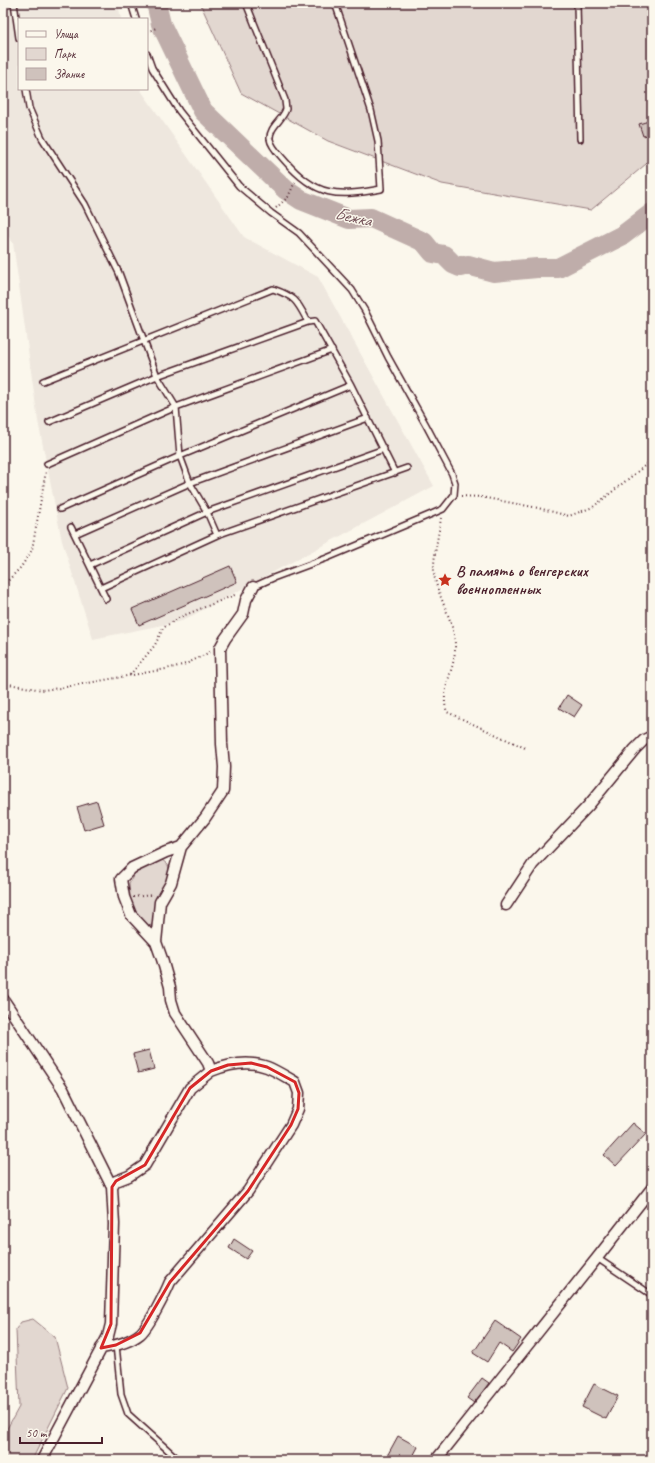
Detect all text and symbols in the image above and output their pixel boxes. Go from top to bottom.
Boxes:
legend [18,18,148,90]
text: Улица [54,26,79,42]
text: Парк [54,46,77,62]
text: Здание [54,66,85,82]
water label: Бежка [333,203,375,231]
place label: В память о венгерских военнопленных [456,561,589,599]
place icon: В память о венгерских военнопленных [437,572,453,588]
scale bar [20,1419,102,1445]
text: 50 m [26,1425,48,1441]

